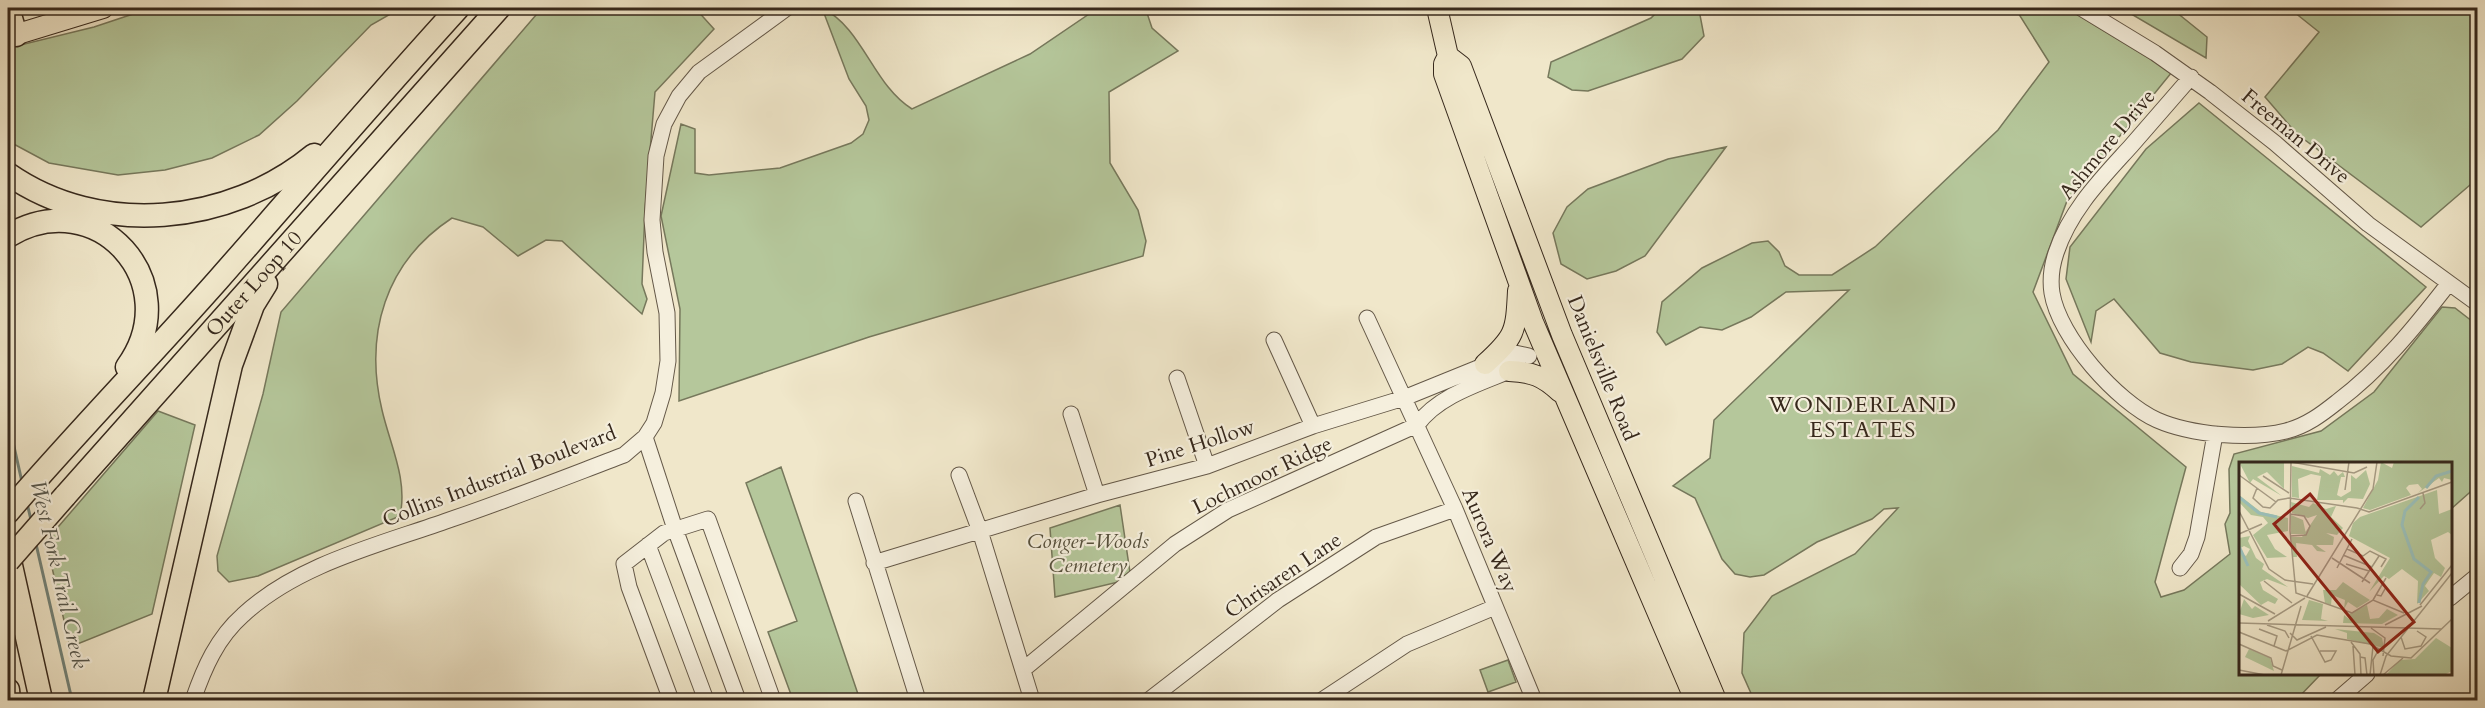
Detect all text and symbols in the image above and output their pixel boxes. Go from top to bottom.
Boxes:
street label: Freeman Drive [2235,82,2356,191]
street label: Ashmore Drive [2052,83,2162,206]
street label: Outer Loop 10 [199,225,309,343]
street label: Danielsville Road [1560,291,1645,445]
district label: WONDERLAND ESTATES [1767,390,1958,445]
street label: Pine Hollow [1142,412,1259,475]
street label: Collins Industrial Boulevard [378,418,620,534]
street label: Lochmoor Ridge [1188,429,1337,522]
inset map [2239,462,2452,675]
water label: West Fork Trail Creek [23,477,95,671]
street label: Aurora Way [1454,483,1525,597]
street label: Chrisaren Lane [1219,526,1347,625]
park label: Conger-Woods Cemetery [1027,527,1149,580]

